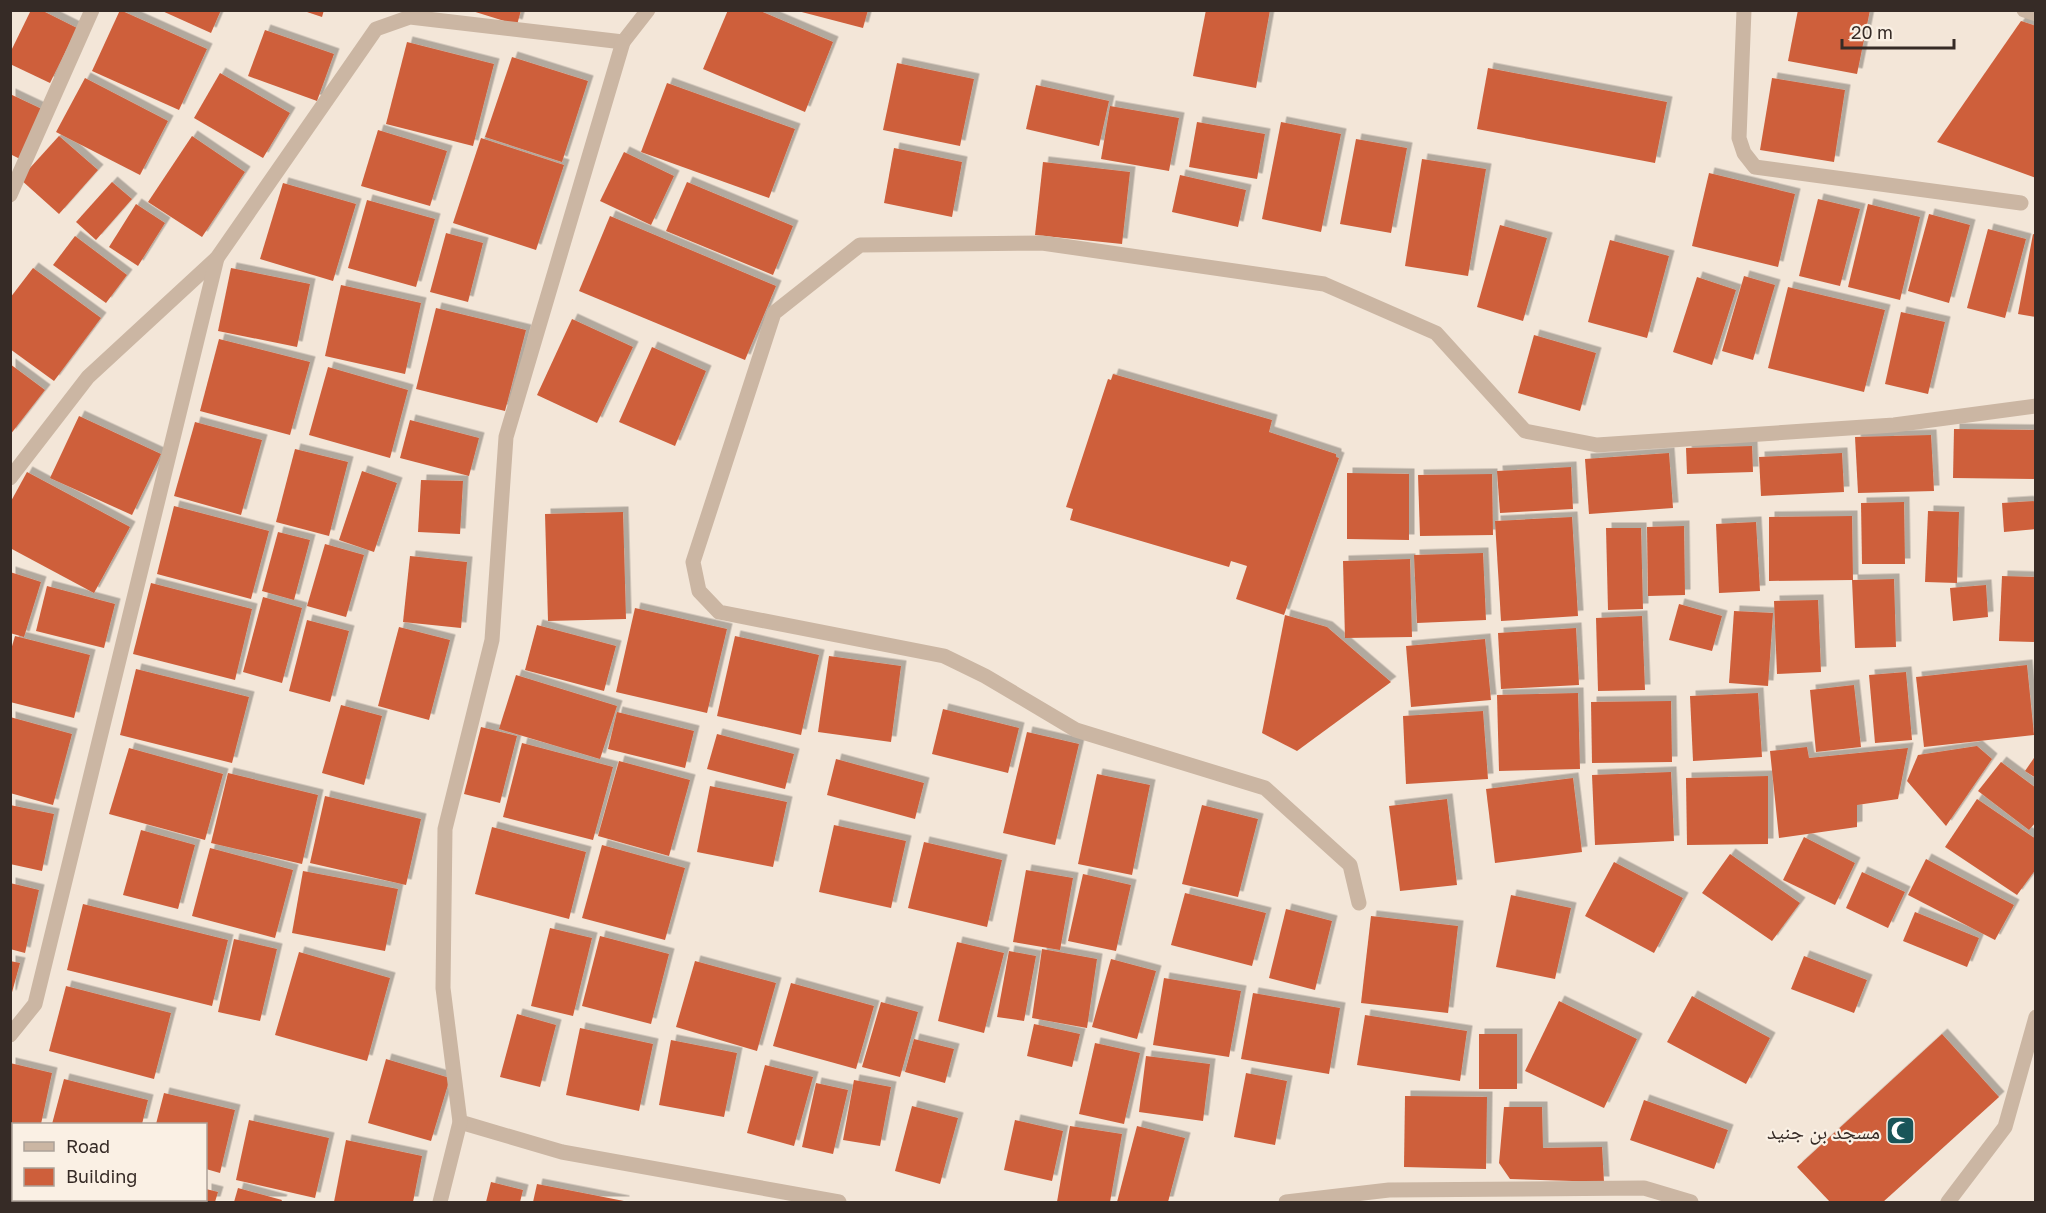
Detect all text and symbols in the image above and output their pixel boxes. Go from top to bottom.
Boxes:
scale bar [1842,12,1954,50]
text: 20 m [1851,21,1893,43]
mosque icon: مسجد بن جنيد [1885,1115,1917,1147]
place label: مسجد بن جنيد [1767,1118,1880,1145]
legend [12,1123,207,1201]
text: Road [66,1135,110,1157]
text: Building [66,1165,137,1187]

